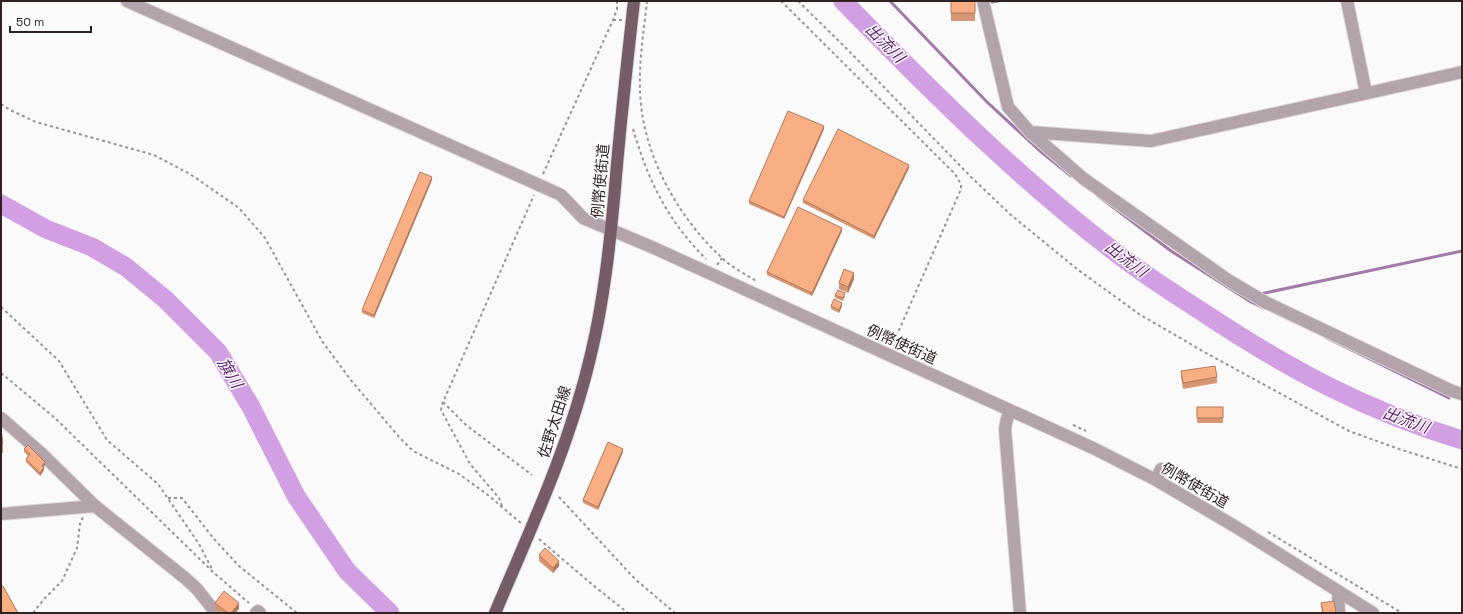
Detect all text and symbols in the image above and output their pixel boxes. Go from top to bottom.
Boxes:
scale bar [10,8,91,34]
text: 50 m [16,14,44,30]
water label: 出流川 [861,19,911,69]
street label: 例幣使街道 [587,143,613,219]
water label: 出流川 [1101,236,1153,283]
street label: 例幣使街道 [864,320,940,368]
water label: 旗川 [213,354,248,394]
street label: 佐野太田線 [533,383,575,461]
water label: 出流川 [1380,402,1434,439]
street label: 例幣使街道 [1158,458,1232,512]

